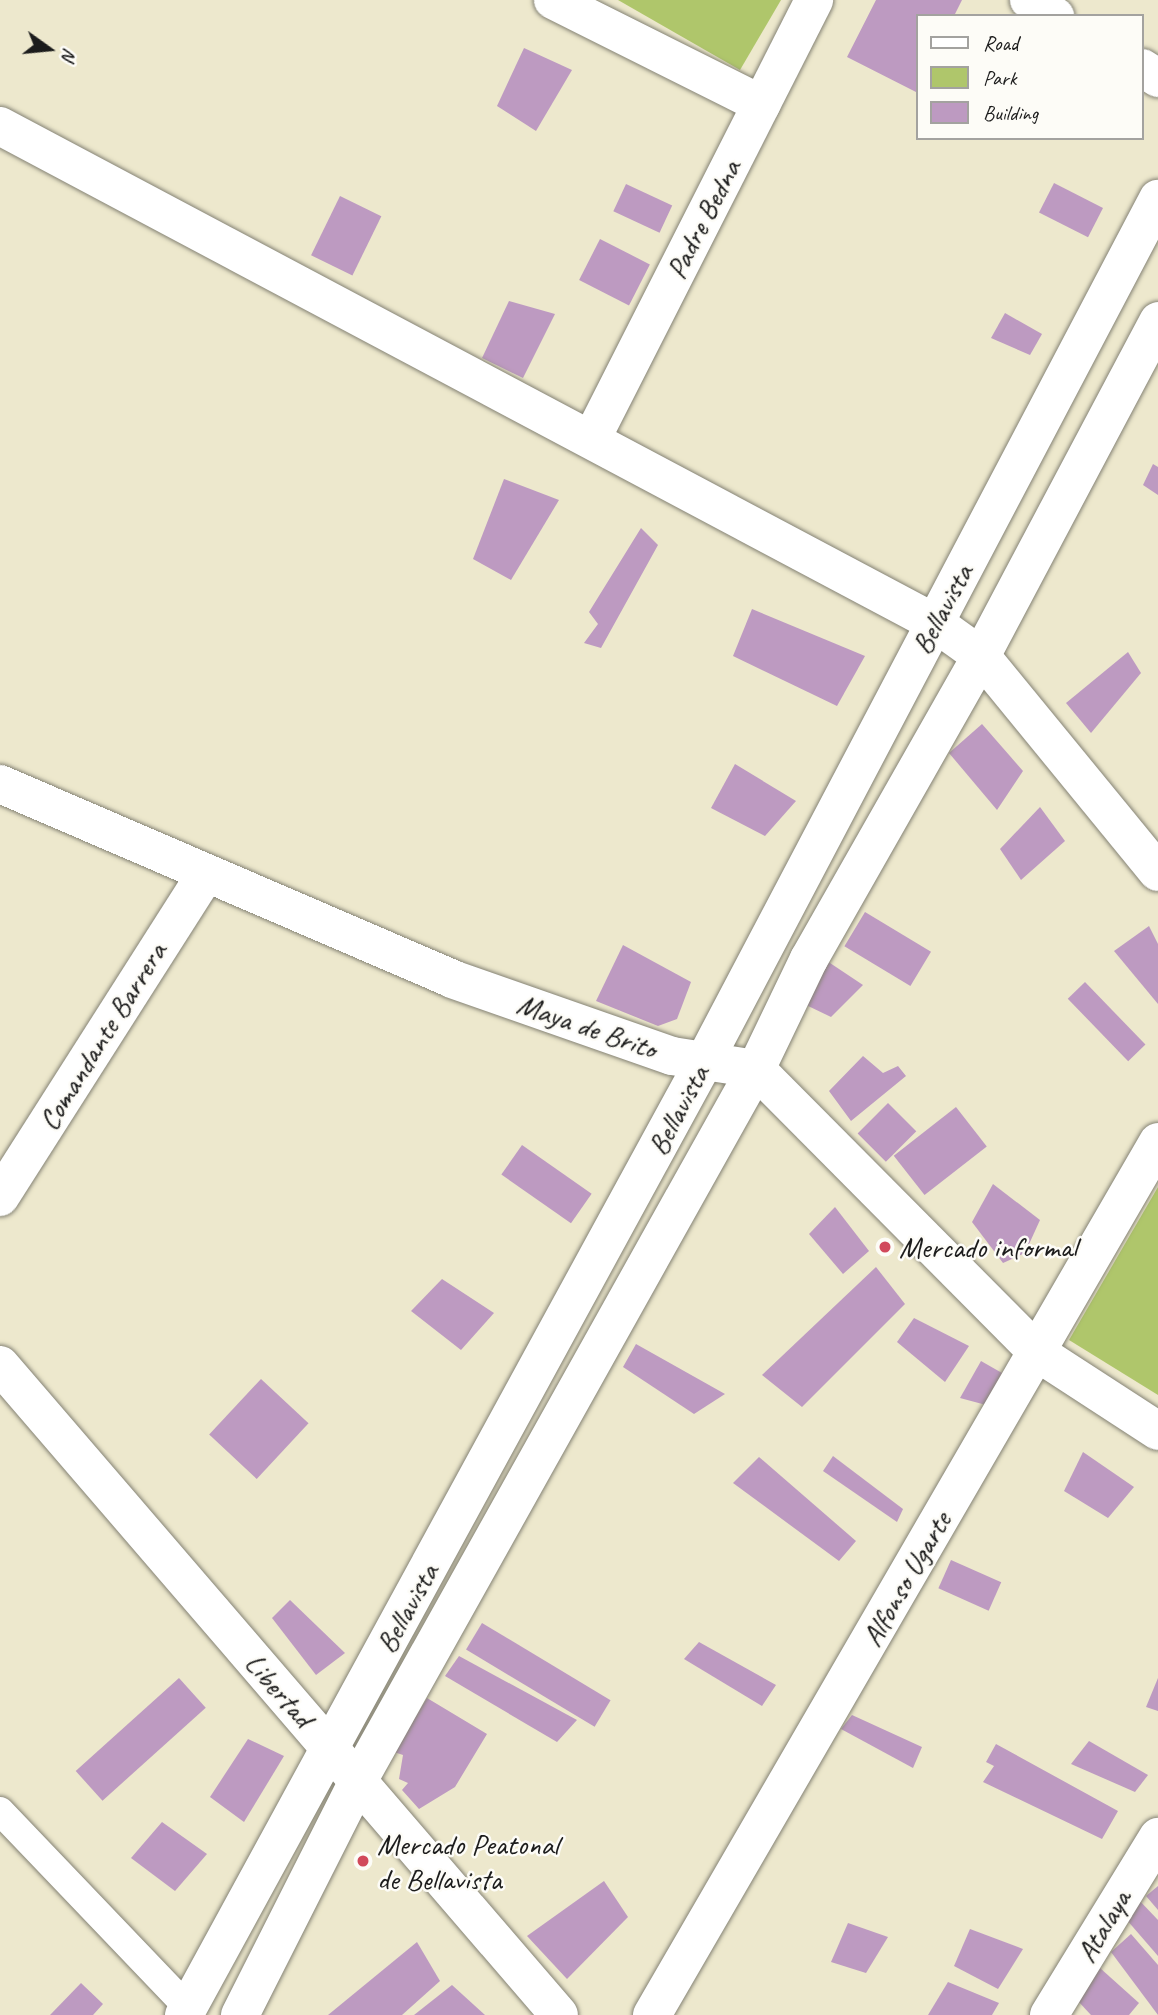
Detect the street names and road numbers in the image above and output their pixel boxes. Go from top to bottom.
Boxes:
street label: Padre Bedna [658,154,748,284]
street label: Bellavista [903,558,981,660]
street label: Comandante Barrera [30,935,174,1137]
street label: Maya de Brito [513,985,661,1067]
street label: Bellavista [639,1059,717,1161]
street label: Alfonso Ugarte [853,1505,959,1653]
street label: Bellavista [368,1557,446,1659]
street label: Libertad [237,1646,321,1734]
street label: Atalaya [1068,1883,1138,1969]

